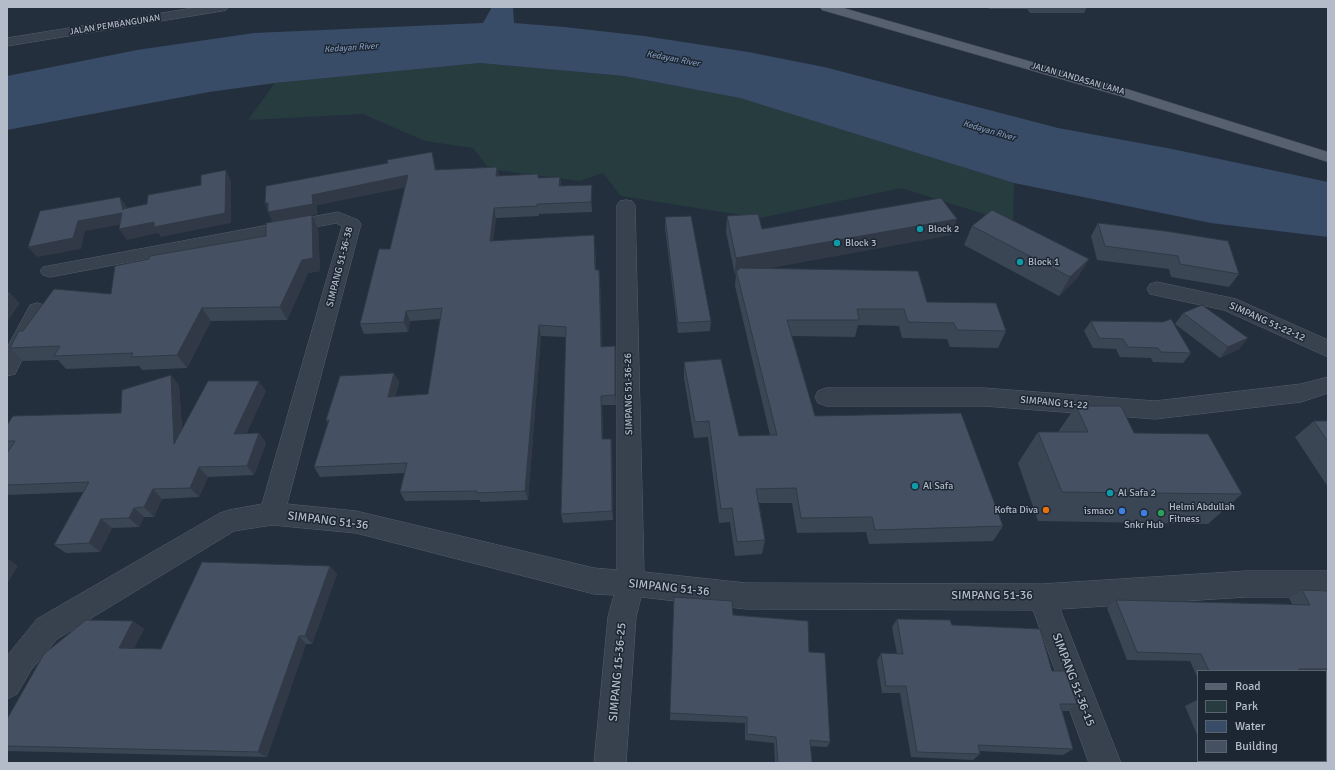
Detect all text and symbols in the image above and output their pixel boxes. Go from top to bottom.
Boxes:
street label: JALAN PEMBANGUNAN [69,12,161,38]
water label: Kedayan River [324,41,378,55]
water label: Kedayan River [645,49,701,69]
street label: JALAN LANDASAN LAMA [1030,61,1126,97]
water label: Kedayan River [962,118,1016,144]
place label: Block 2 [928,223,959,235]
marker: Block 2 [915,224,925,234]
street label: SIMPANG 51-36-38 [324,226,356,308]
place label: Block 3 [845,237,876,249]
marker: Block 3 [832,238,842,248]
place label: Block 1 [1028,256,1059,268]
marker: Block 1 [1015,257,1025,267]
street label: SIMPANG 51-22-12 [1227,300,1307,344]
street label: SIMPANG 51-36-26 [622,353,636,435]
street label: SIMPANG 51-22 [1020,394,1088,412]
place label: Al Safa [923,480,953,492]
marker: Al Safa [910,481,920,491]
place label: Al Safa 2 [1118,487,1156,499]
marker: Al Safa 2 [1105,488,1115,498]
place label: Helmi Abdullah Fitness [1169,501,1235,524]
place label: Kofta Diva [995,504,1038,516]
marker: Kofta Diva [1041,505,1051,515]
place label: ismaco [1084,505,1114,517]
marker: ismaco [1117,506,1127,516]
marker: Snkr Hub [1139,508,1149,518]
marker: Helmi Abdullah Fitness [1156,508,1166,518]
street label: SIMPANG 51-36 [287,509,369,533]
place label: Snkr Hub [1124,519,1164,531]
street label: SIMPANG 51-36 [628,577,710,599]
street label: SIMPANG 51-36 [951,589,1033,603]
street label: SIMPANG 15-36-25 [607,622,629,722]
street label: SIMPANG 51-36-15 [1049,631,1097,729]
legend [1197,670,1327,762]
text: Road [1235,679,1261,694]
text: Park [1235,699,1258,714]
text: Water [1235,719,1265,734]
text: Building [1235,739,1278,754]

